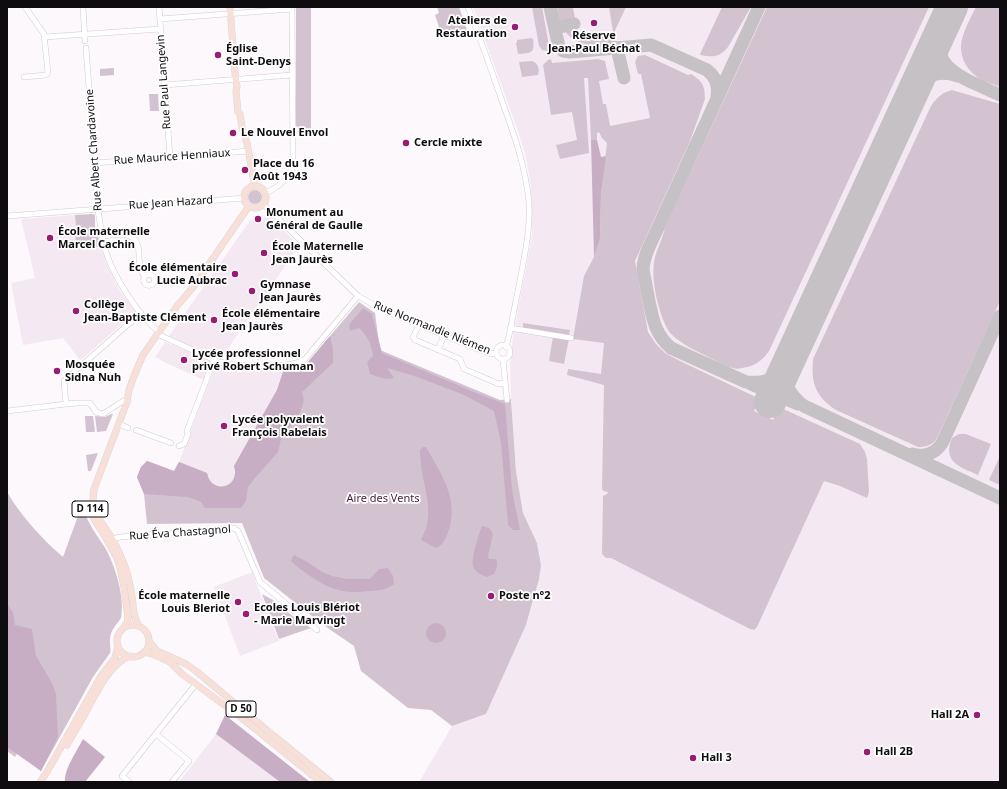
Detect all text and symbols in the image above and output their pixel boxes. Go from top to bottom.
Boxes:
place label: Ateliers de Restauration [436,14,507,40]
marker: Réserve Jean-Paul Béchat [589,18,599,28]
marker: Ateliers de Restauration [510,22,520,32]
place label: Réserve Jean-Paul Béchat [548,29,640,55]
street label: Rue Paul Langevin [154,34,174,130]
place label: Église Saint-Denys [226,42,291,68]
marker: Église Saint-Denys [213,50,223,60]
street label: Rue Albert Chardavoine [83,89,105,211]
place label: Le Nouvel Envol [241,126,328,140]
marker: Le Nouvel Envol [228,128,238,138]
place label: Cercle mixte [414,136,482,150]
marker: Cercle mixte [401,138,411,148]
street label: Rue Maurice Henniaux [113,146,231,168]
place label: Place du 16 Août 1943 [253,157,314,183]
marker: Place du 16 Août 1943 [240,165,250,175]
street label: Rue Jean Hazard [128,193,214,213]
place label: Monument au Général de Gaulle [266,206,363,232]
marker: Monument au Général de Gaulle [253,214,263,224]
place label: École maternelle Marcel Cachin [58,225,150,251]
marker: École maternelle Marcel Cachin [45,233,55,243]
place label: École Maternelle Jean Jaurès [272,240,363,266]
marker: École Maternelle Jean Jaurès [259,248,269,258]
place label: École élémentaire Lucie Aubrac [129,261,227,287]
marker: École élémentaire Lucie Aubrac [230,269,240,279]
place label: Gymnase Jean Jaurès [260,278,321,304]
marker: Gymnase Jean Jaurès [247,286,257,296]
place label: Collège Jean-Baptiste Clément [84,298,206,324]
street label: Rue Normandie Niémen [372,298,492,358]
marker: Collège Jean-Baptiste Clément [71,306,81,316]
place label: École élémentaire Jean Jaurès [222,307,320,333]
marker: École élémentaire Jean Jaurès [209,315,219,325]
place label: Lycée professionnel privé Robert Schuman [192,347,314,373]
marker: Lycée professionnel privé Robert Schuman [179,355,189,365]
place label: Mosquée Sidna Nuh [65,358,121,384]
marker: Mosquée Sidna Nuh [52,366,62,376]
place label: Lycée polyvalent François Rabelais [232,413,327,439]
marker: Lycée polyvalent François Rabelais [219,421,229,431]
park label: Aire des Vents [347,492,419,506]
road number: D 114 [72,501,108,517]
street label: Rue Éva Chastagnol [129,523,231,543]
place label: École maternelle Louis Bleriot [138,589,230,615]
place label: Poste n°2 [499,589,551,603]
marker: Poste n°2 [486,591,496,601]
marker: École maternelle Louis Bleriot [233,597,243,607]
place label: Ecoles Louis Blériot - Marie Marvingt [254,601,360,627]
marker: Ecoles Louis Blériot - Marie Marvingt [241,609,251,619]
road number: D 50 [226,701,256,717]
place label: Hall 2A [931,708,969,722]
marker: Hall 2A [972,710,982,720]
place label: Hall 2B [875,745,913,759]
marker: Hall 2B [862,747,872,757]
place label: Hall 3 [701,751,732,765]
marker: Hall 3 [688,753,698,763]

